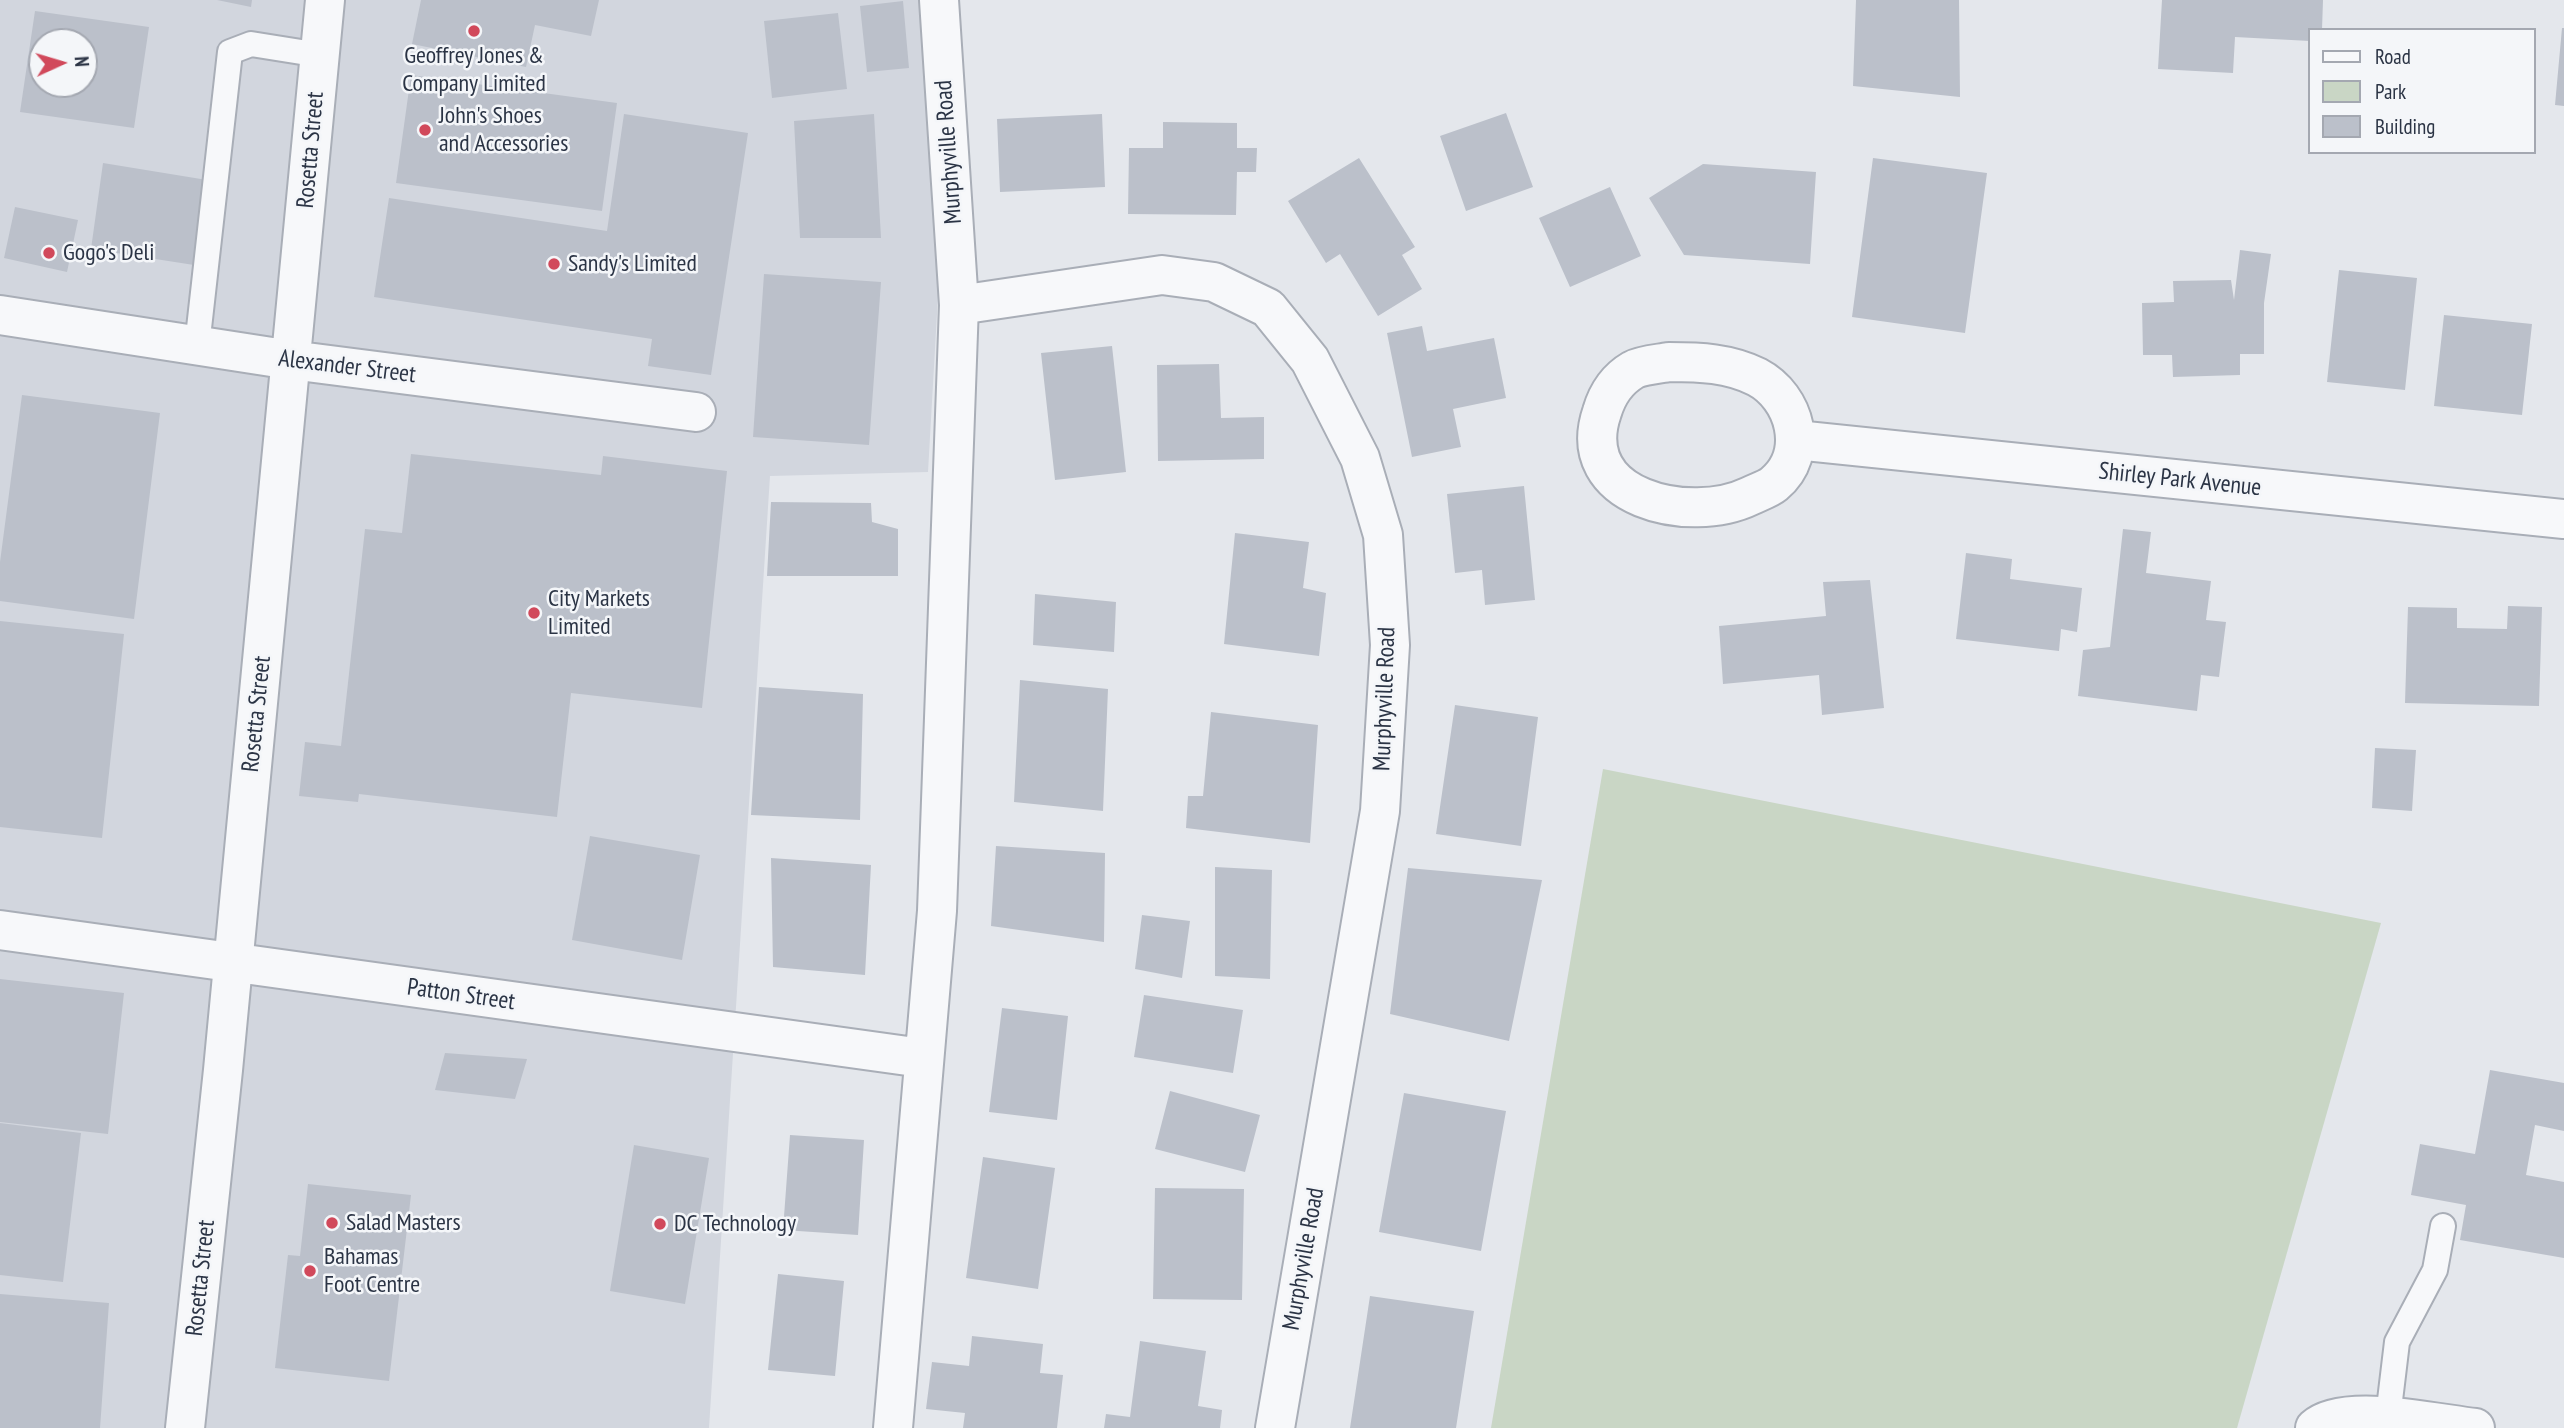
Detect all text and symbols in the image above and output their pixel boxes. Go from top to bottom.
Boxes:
marker: Geoffrey Jones & Company Limited [466,23,482,39]
north arrow [28,28,98,98]
legend [2308,28,2536,154]
place label: Geoffrey Jones & Company Limited [402,42,546,98]
text: Road [2375,43,2411,70]
text: N [70,56,94,68]
text: Park [2375,78,2406,105]
street label: Murphyville Road [930,79,968,225]
street label: Rosetta Street [292,91,330,209]
place label: John's Shoes and Accessories [439,102,568,158]
text: Building [2375,113,2435,140]
marker: John's Shoes and Accessories [417,122,433,138]
place label: Gogo's Deli [63,239,154,267]
marker: Gogo's Deli [41,245,57,261]
place label: Sandy's Limited [568,250,697,278]
marker: Sandy's Limited [546,256,562,272]
street label: Alexander Street [277,344,417,390]
street label: Shirley Park Avenue [2097,457,2263,503]
place label: City Markets Limited [548,585,650,641]
marker: City Markets Limited [526,605,542,621]
street label: Murphyville Road [1368,626,1402,772]
street label: Rosetta Street [237,655,277,773]
street label: Patton Street [405,973,517,1017]
street label: Murphyville Road [1277,1185,1331,1333]
place label: Salad Masters [346,1209,461,1237]
place label: DC Technology [674,1210,796,1238]
marker: Salad Masters [324,1215,340,1231]
marker: DC Technology [652,1216,668,1232]
street label: Rosetta Street [181,1219,221,1337]
place label: Bahamas Foot Centre [324,1243,420,1299]
marker: Bahamas Foot Centre [302,1263,318,1279]

